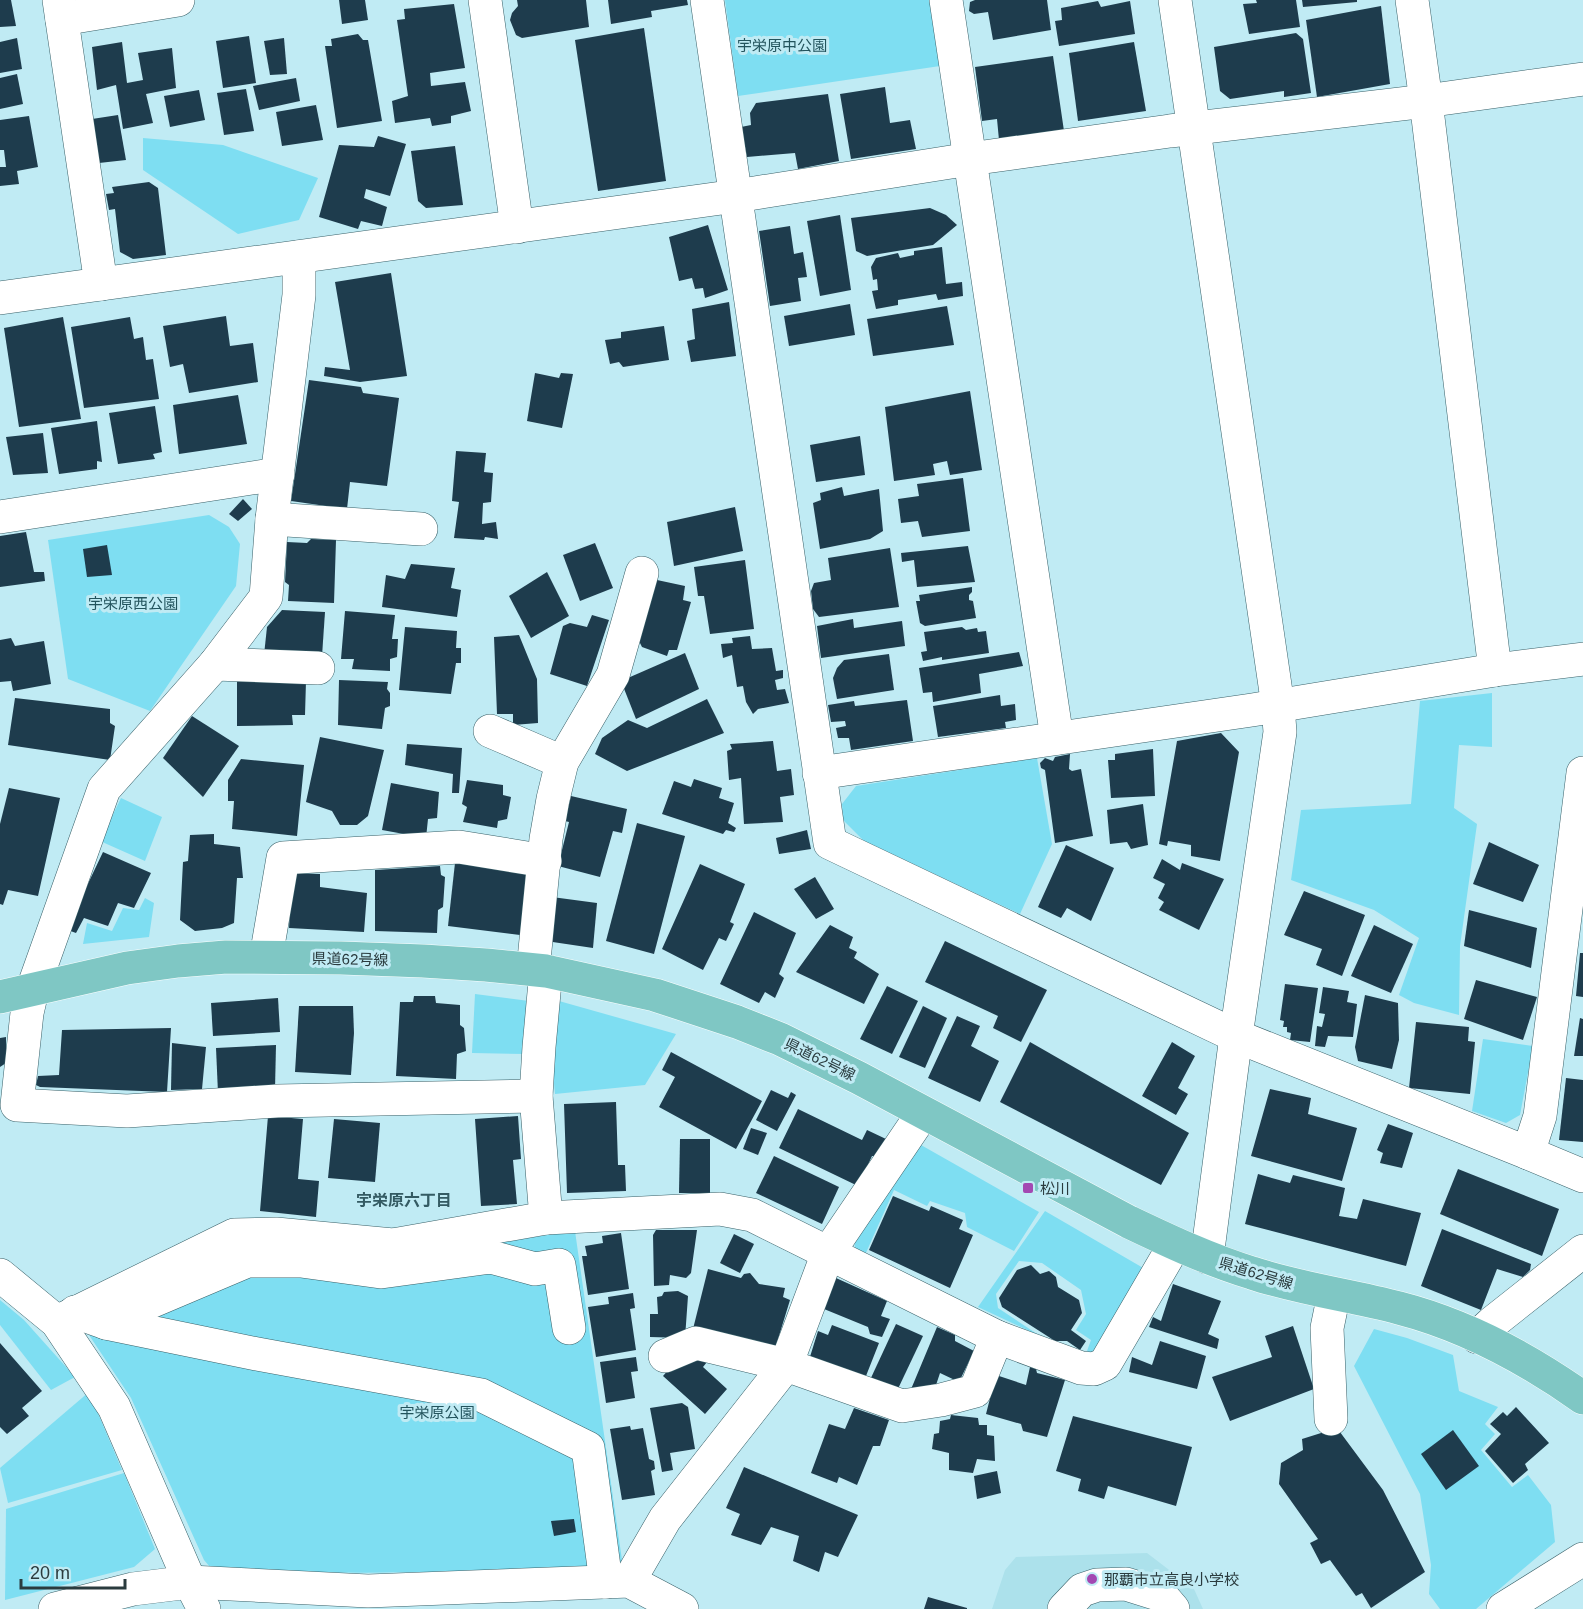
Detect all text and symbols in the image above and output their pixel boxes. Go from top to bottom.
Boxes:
park label: 宇栄原中公園 [737,37,827,54]
park label: 宇栄原西公園 [88,595,178,612]
street label: 県道62号線 [312,950,388,968]
street label: 県道62号線 [782,1035,858,1083]
place label: 松川 [1040,1180,1070,1197]
marker: 松川 [1021,1181,1035,1195]
district label: 宇栄原六丁目 [356,1192,452,1209]
street label: 県道62号線 [1217,1254,1295,1292]
park label: 宇栄原公園 [399,1404,475,1421]
scale bar [21,1552,124,1590]
text: 20 m [30,1563,70,1583]
place label: 那覇市立高良小学校 [1104,1571,1239,1588]
marker: 那覇市立高良小学校 [1085,1572,1099,1586]

